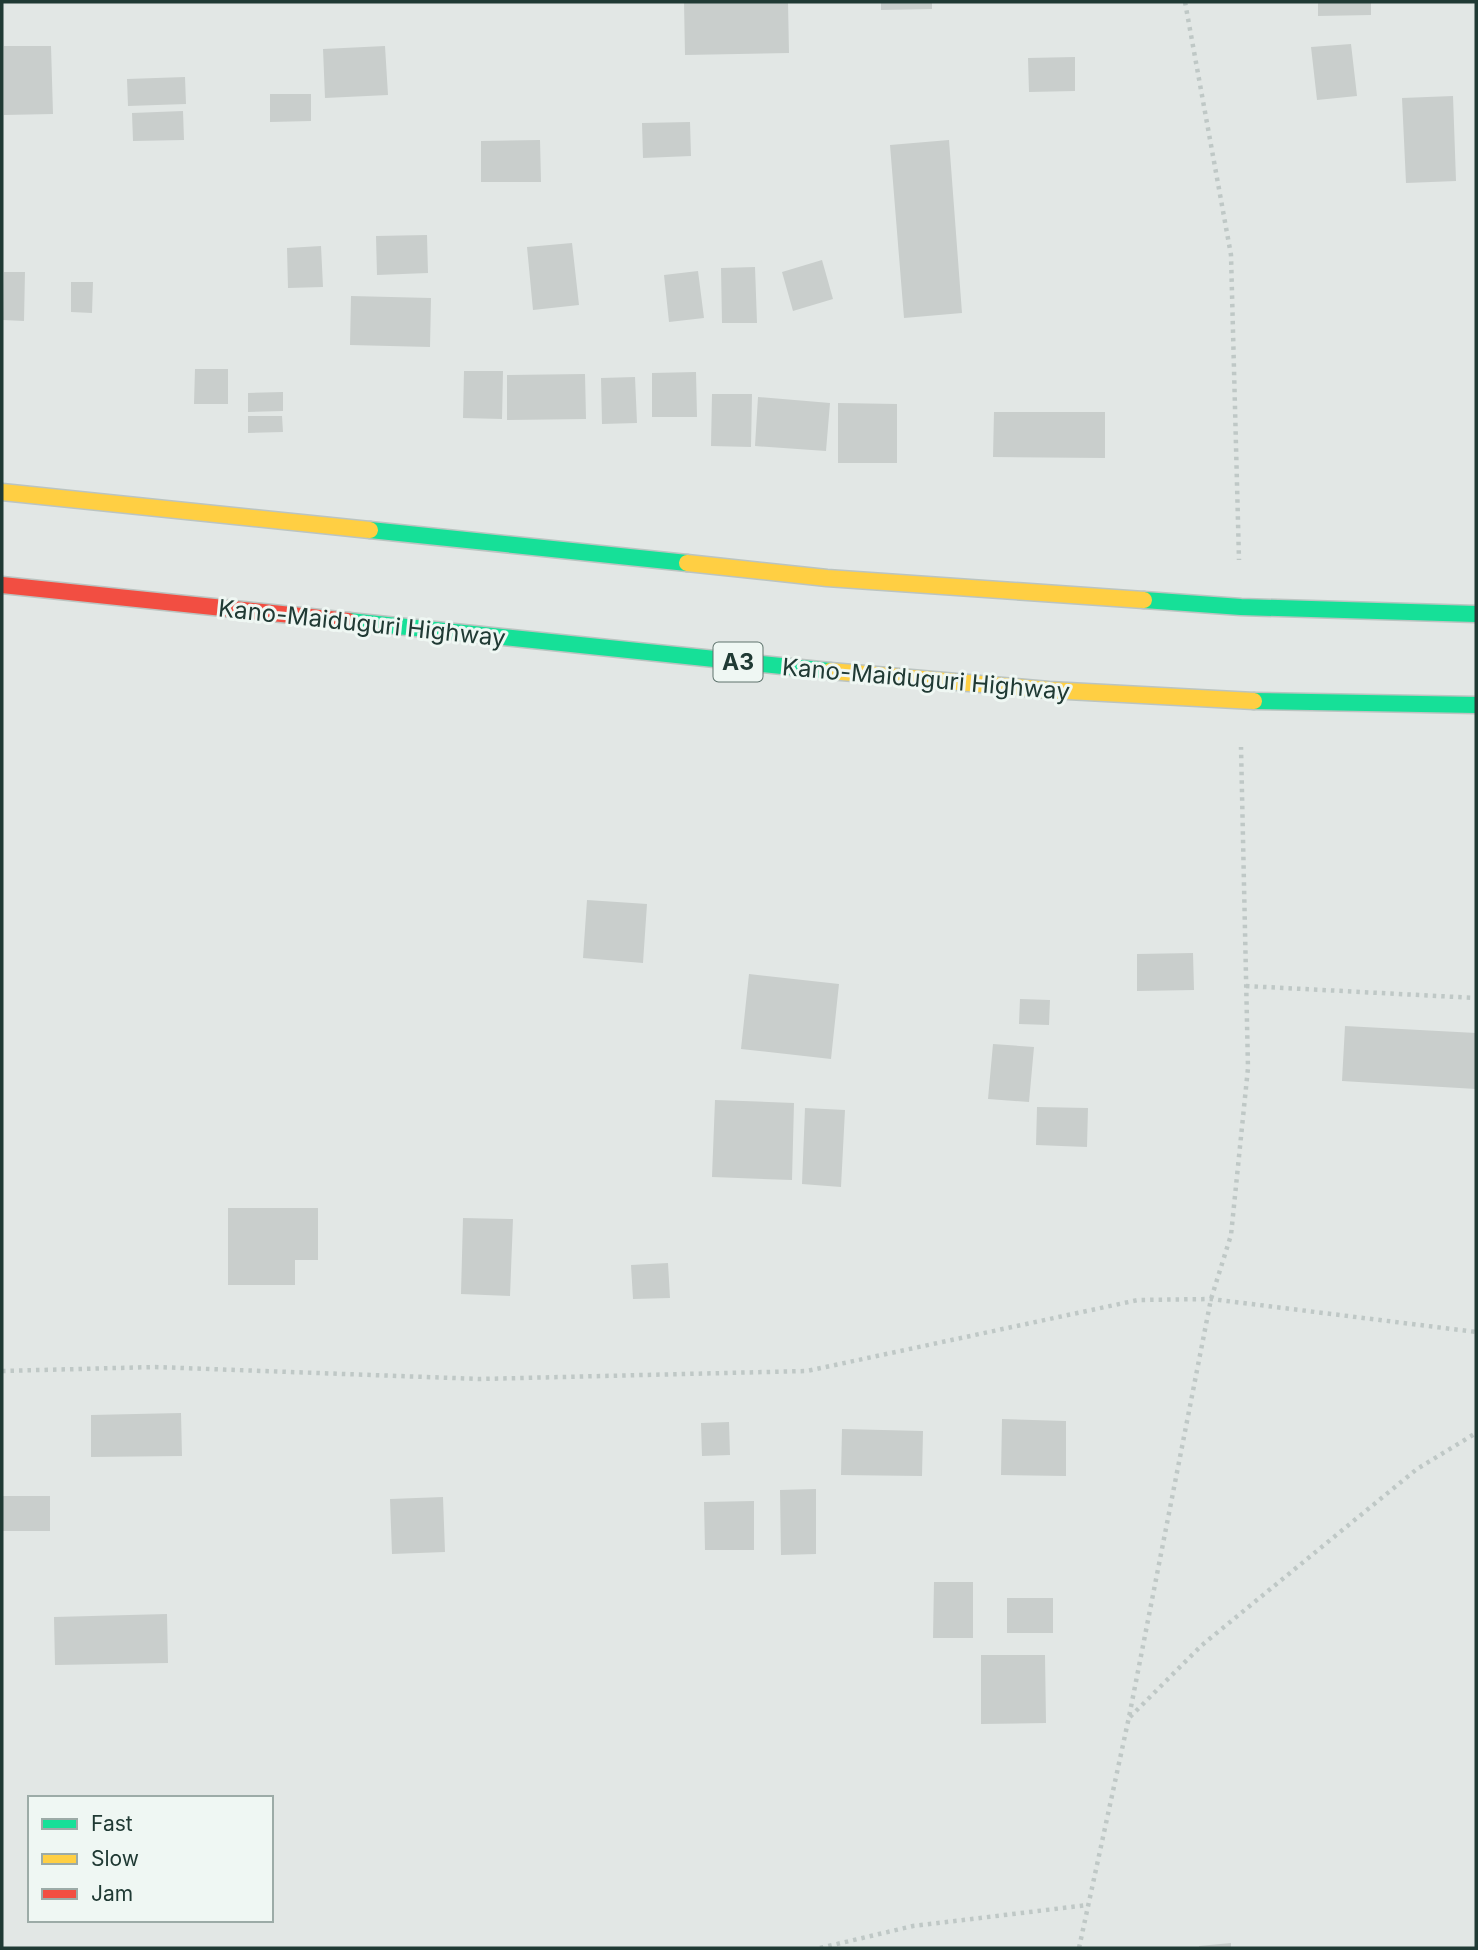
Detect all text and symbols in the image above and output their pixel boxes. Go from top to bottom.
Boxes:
street label: Kano-Maiduguri Highway [217,593,507,653]
road number: A3 [714,642,762,682]
street label: Kano-Maiduguri Highway [781,652,1071,706]
legend [28,1796,273,1922]
text: Fast [91,1811,133,1836]
text: Slow [91,1846,139,1871]
text: Jam [91,1881,133,1906]

